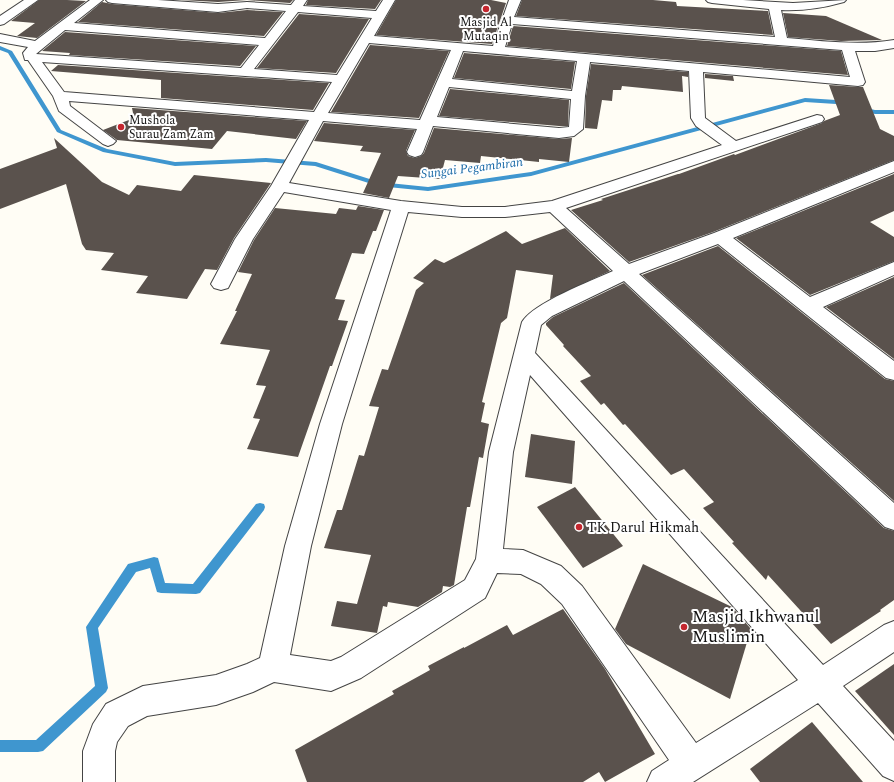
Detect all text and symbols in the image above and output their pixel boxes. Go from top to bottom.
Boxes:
marker: Masjid Al Mutaqin [481,4,491,14]
place label: Masjid Al Mutaqin [460,13,512,46]
place label: Mushola Surau Zam Zam [129,111,213,144]
marker: Mushola Surau Zam Zam [116,122,126,132]
water label: Sungai Pegambiran [420,152,524,184]
place label: TK Darul Hikmah [587,517,699,538]
marker: TK Darul Hikmah [574,522,584,532]
place label: Masjid Ikhwanul Muslimin [692,604,820,650]
marker: Masjid Ikhwanul Muslimin [679,622,689,632]

